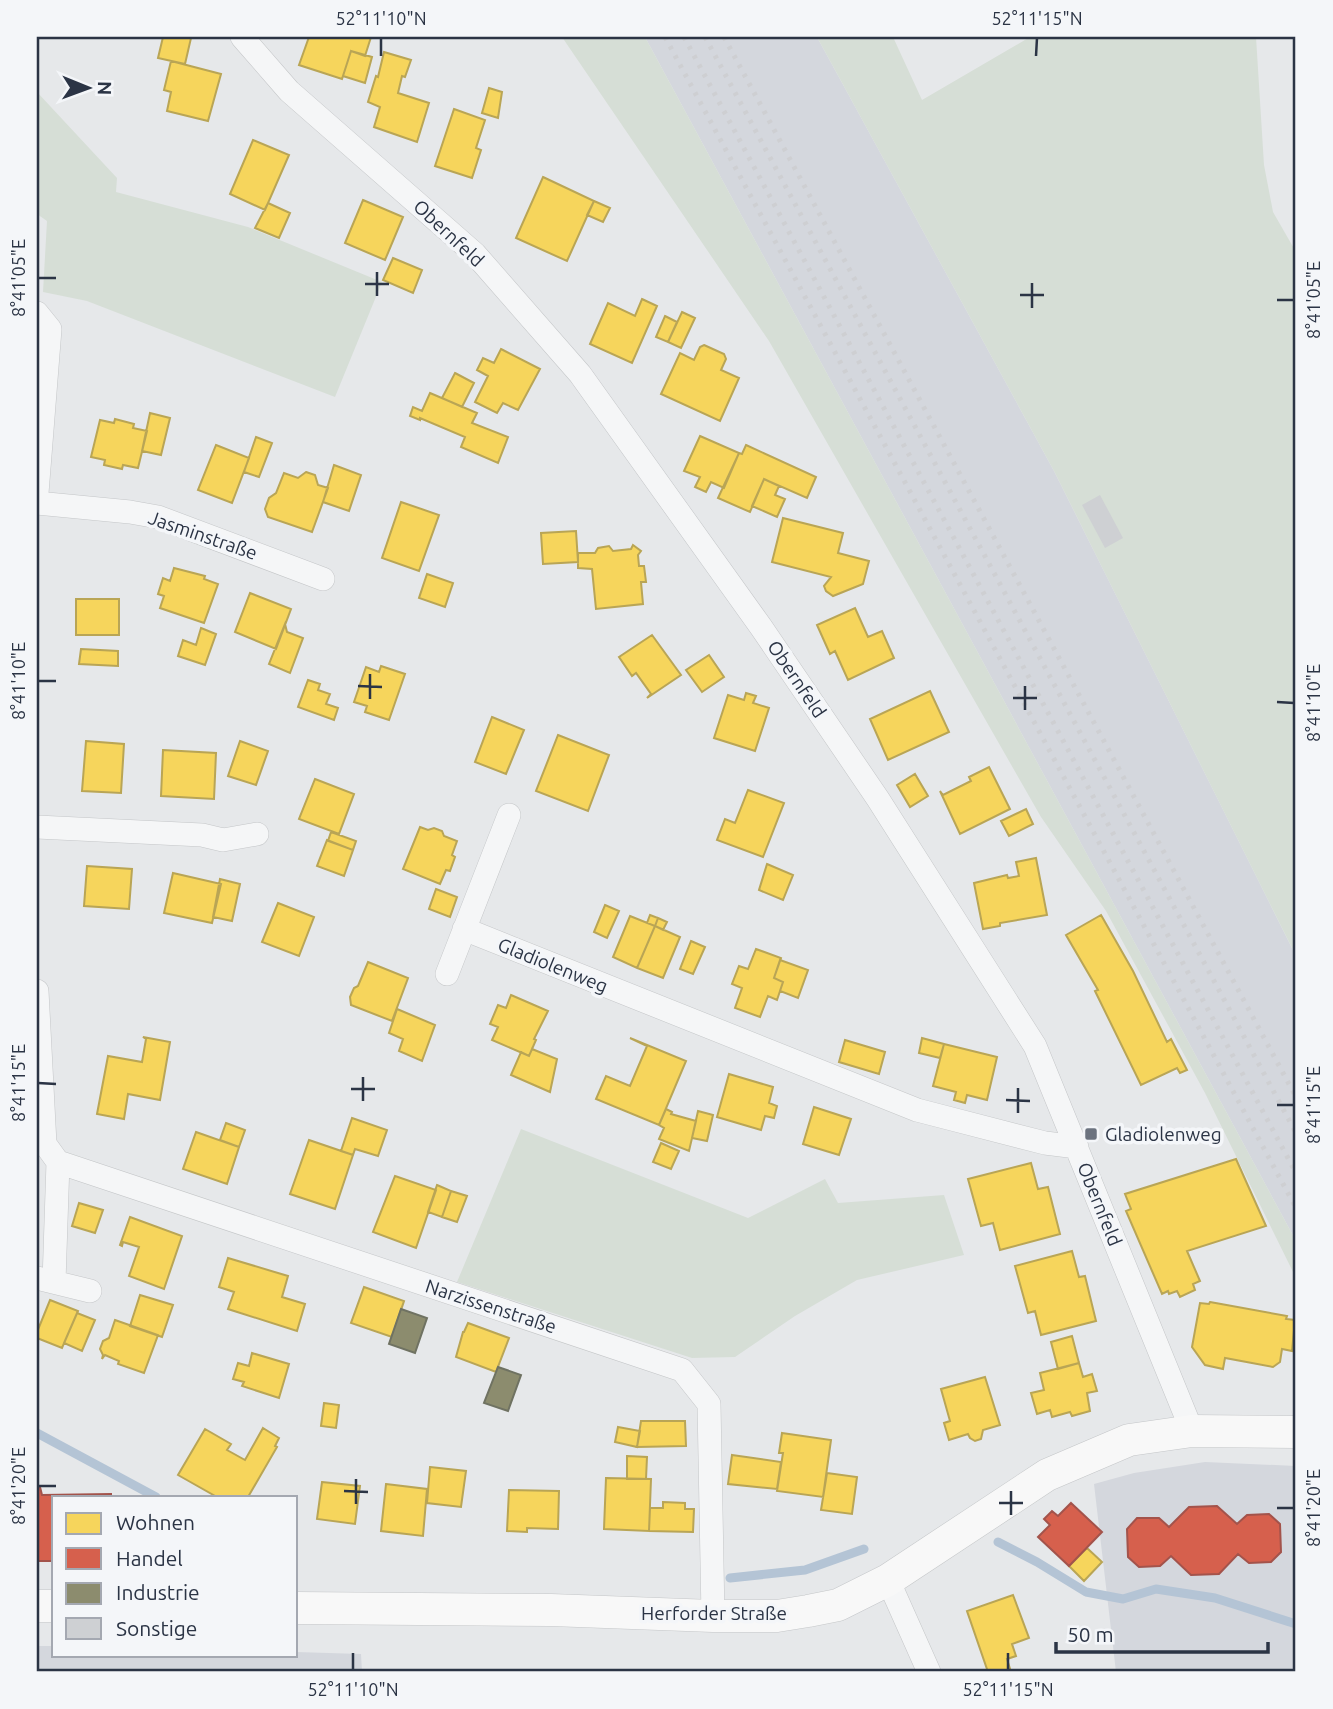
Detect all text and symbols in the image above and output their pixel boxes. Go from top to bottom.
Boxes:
text: 52°11'10"N [335,8,427,28]
text: 52°11'15"N [991,8,1083,28]
north arrow [52,52,122,122]
text: N [94,81,116,96]
street label: Obernfeld [409,195,489,271]
text: 8°41'05"E [8,239,28,317]
text: 8°41'05"E [1303,261,1323,339]
street label: Jasminstraße [146,506,260,564]
street label: Obernfeld [763,636,831,722]
text: 8°41'10"E [8,642,28,720]
text: 8°41'10"E [1303,664,1323,742]
street label: Gladiolenweg [495,933,611,997]
text: 8°41'15"E [8,1044,28,1122]
text: 8°41'15"E [1303,1066,1323,1144]
place label: Gladiolenweg [1105,1123,1222,1145]
marker: Gladiolenweg [1083,1126,1099,1142]
street label: Obernfeld [1073,1159,1127,1249]
street label: Narzissenstraße [423,1274,559,1338]
text: 8°41'20"E [8,1447,28,1525]
text: 8°41'20"E [1303,1469,1323,1547]
legend [52,1496,298,1656]
text: Wohnen [116,1510,195,1534]
text: Handel [116,1546,183,1570]
text: Industrie [116,1580,200,1604]
street label: Herforder Straße [641,1602,787,1624]
scale bar [1056,1611,1268,1655]
text: Sonstige [116,1616,197,1640]
text: 50 m [1067,1622,1114,1646]
text: 52°11'10"N [307,1679,399,1699]
text: 52°11'15"N [962,1679,1054,1699]

